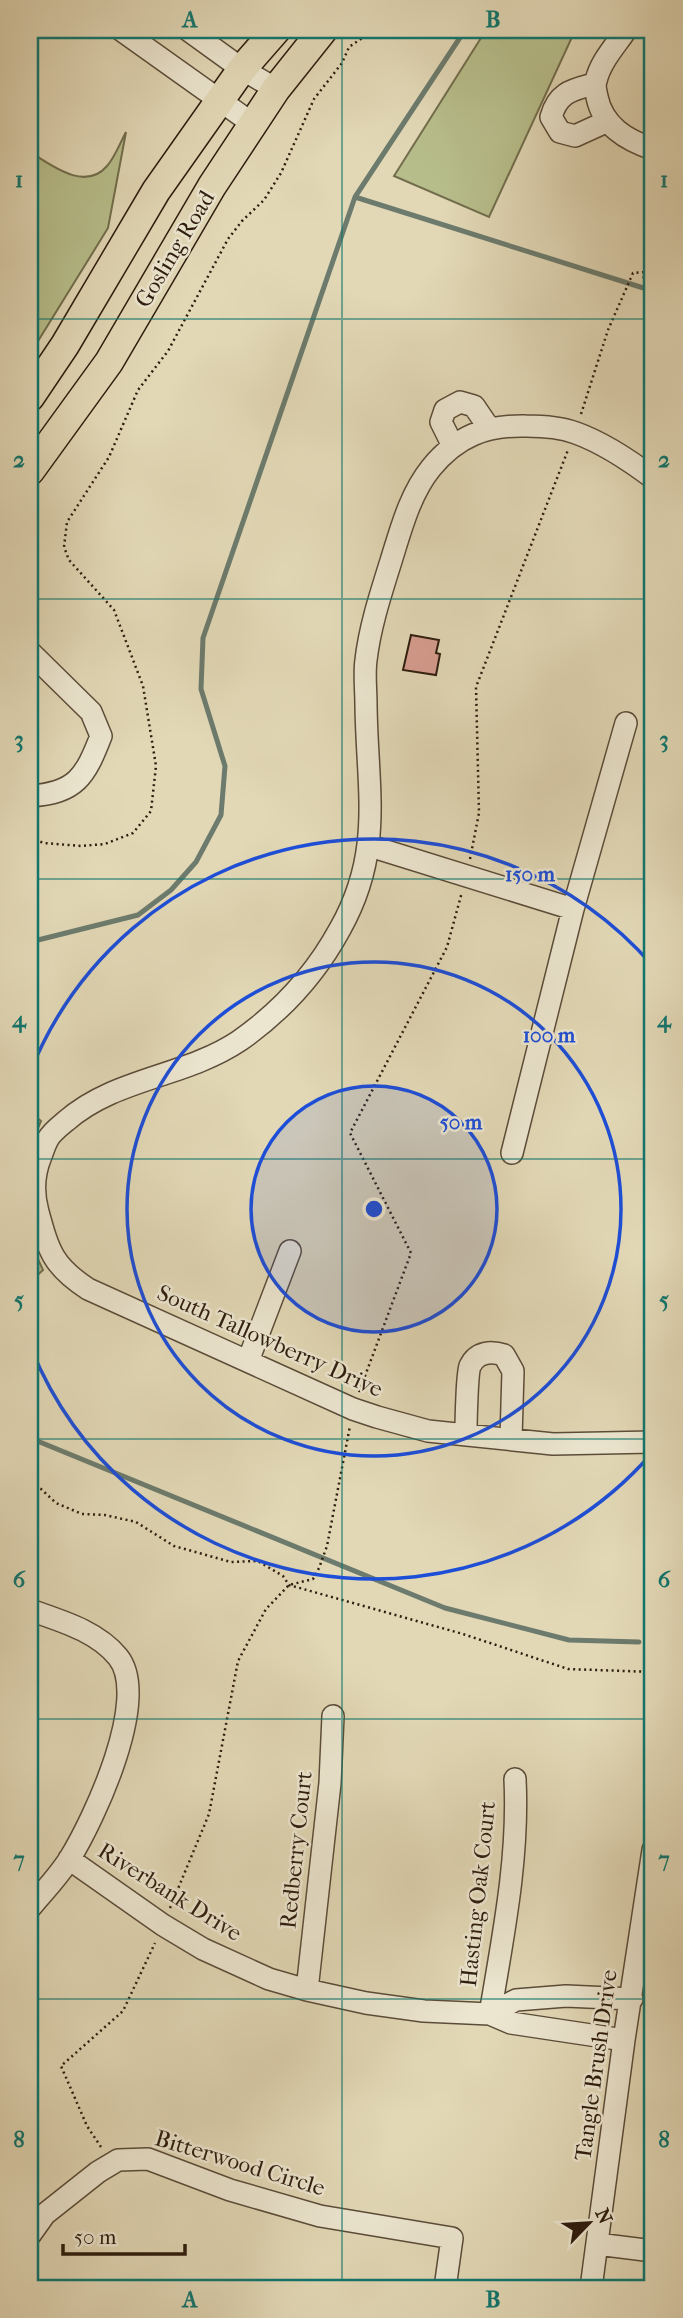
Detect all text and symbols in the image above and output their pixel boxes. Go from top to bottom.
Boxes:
text: A [181,6,199,33]
text: B [486,6,501,33]
text: 1 [15,166,23,193]
text: 1 [660,166,668,193]
street label: Gosling Road [130,185,221,312]
text: 2 [13,446,25,473]
text: 2 [658,446,670,473]
text: 3 [14,726,24,753]
text: 3 [659,726,669,753]
text: 150 m [505,862,556,886]
text: 4 [11,1006,27,1033]
text: 4 [656,1006,672,1033]
text: 100 m [523,1023,576,1047]
text: 50 m [440,1110,483,1134]
centre of rings [362,1197,386,1221]
street label: South Tallowberry Drive [153,1279,387,1403]
text: 5 [14,1286,24,1313]
text: 5 [659,1286,669,1313]
text: 6 [13,1566,26,1593]
text: 6 [658,1566,671,1593]
street label: Redberry Court [274,1770,318,1930]
street label: Hasting Oak Court [455,1800,501,1988]
street label: Riverbank Drive [93,1837,247,1947]
text: 7 [12,1846,25,1873]
text: 7 [657,1846,670,1873]
street label: Tangle Brush Drive [569,1968,623,2162]
street label: Bitterwood Circle [152,2124,328,2202]
text: 8 [13,2126,25,2153]
text: 8 [658,2126,670,2153]
north arrow [554,2188,624,2258]
text: N [590,2205,617,2228]
scale bar [63,2213,186,2257]
text: 50 m [74,2225,117,2249]
text: A [181,2286,199,2313]
text: B [486,2286,501,2313]

